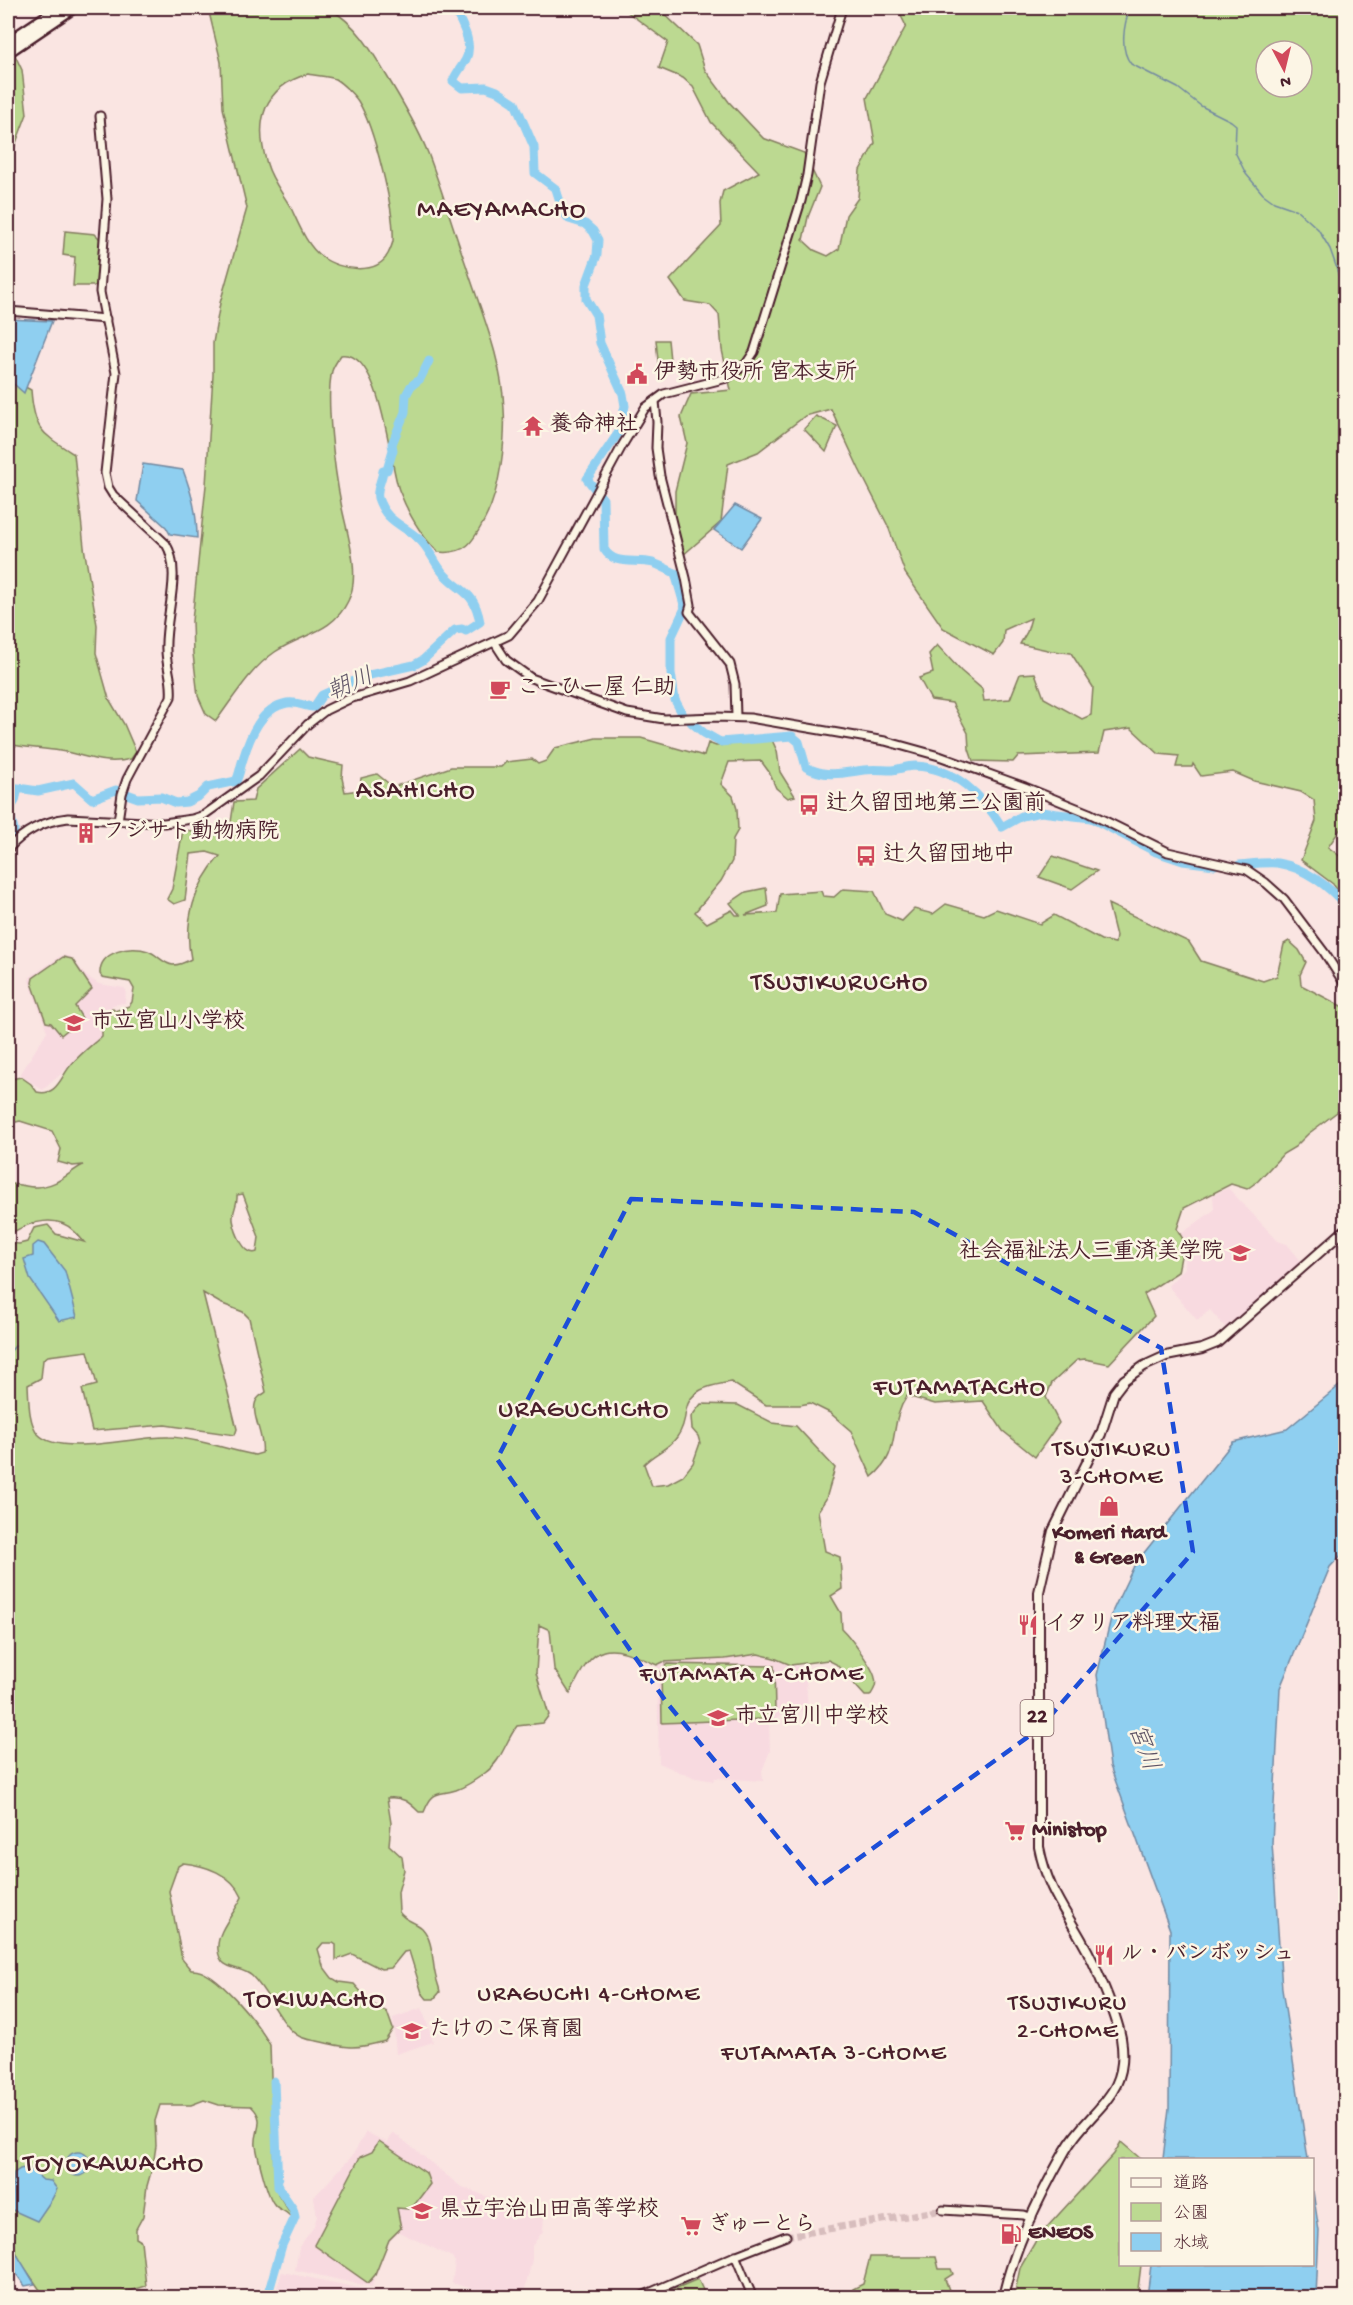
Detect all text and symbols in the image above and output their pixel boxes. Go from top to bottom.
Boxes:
north arrow [1254,39,1314,99]
text: N [1279,70,1292,91]
district label: MAEYAMACHO [417,196,587,227]
place label: 伊勢市役所 宮本支所 [654,359,857,387]
public building icon: 伊勢市役所 宮本支所 [625,362,649,386]
place label: 養命神社 [550,411,638,439]
temple icon: 養命神社 [521,414,545,438]
water label: 朝川 [323,663,379,709]
place label: こーひー屋 仁助 [517,675,675,702]
cafe icon: こーひー屋 仁助 [488,677,512,701]
district label: ASAHICHO [356,777,476,808]
place label: 辻久留団地第三公園前 [826,790,1046,818]
bus stop icon: 辻久留団地第三公園前 [797,793,821,817]
place label: フジサト動物病院 [103,818,279,846]
building icon: フジサト動物病院 [74,821,98,845]
place label: 辻久留団地中 [883,841,1015,869]
bus stop icon: 辻久留団地中 [854,844,878,868]
district label: TSUJIKURUCHO [749,969,929,1000]
place label: 市立宮山小学校 [91,1008,245,1036]
school or university icon: 市立宮山小学校 [62,1011,86,1035]
place label: 社会福祉法人三重済美学院 [959,1238,1223,1266]
school or university icon: 社会福祉法人三重済美学院 [1228,1241,1252,1265]
district label: FUTAMATACHO [872,1374,1047,1405]
district label: URAGUCHICHO [498,1396,670,1427]
district label: TSUJIKURU 3-CHOME [1050,1436,1172,1493]
shop icon: Komeri Hard & Green [1097,1494,1121,1518]
place label: Komeri Hard & Green [1051,1521,1168,1572]
place label: イタリア料理文福 [1045,1611,1220,1638]
restaurant icon: イタリア料理文福 [1016,1613,1040,1637]
district label: FUTAMATA 4-CHOME [638,1661,865,1690]
road number: 22 [1020,1700,1054,1736]
place label: 市立宮川中学校 [735,1703,889,1731]
school or university icon: 市立宮川中学校 [706,1706,730,1730]
water label: 宮川 [1120,1720,1165,1776]
place label: Ministop [1032,1818,1107,1844]
supermarket icon: Ministop [1003,1819,1027,1843]
place label: ル・バンボッシュ [1121,1942,1295,1968]
restaurant icon: ル・バンボッシュ [1092,1943,1116,1967]
district label: URAGUCHI 4-CHOME [477,1981,701,2010]
district label: TOKIWACHO [242,1986,386,2017]
district label: TSUJIKURU 2-CHOME [1006,1990,1128,2047]
place label: たけのこ保育園 [429,2017,583,2044]
school or university icon: たけのこ保育園 [400,2019,424,2043]
district label: FUTAMATA 3-CHOME [720,2040,947,2069]
district label: TOYOKAWACHO [21,2150,205,2181]
legend [1119,2158,1314,2266]
text: 道路 [1173,2173,1209,2195]
place label: 県立宇治山田高等学校 [439,2197,659,2224]
school or university icon: 県立宇治山田高等学校 [410,2199,434,2223]
text: 公園 [1173,2204,1209,2225]
place label: ぎゅーとら [708,2212,816,2239]
supermarket icon: ぎゅーとら [679,2214,703,2238]
place label: ENEOS [1028,2221,1094,2247]
fuel station icon: ENEOS [999,2222,1023,2246]
text: 水域 [1173,2233,1209,2255]

